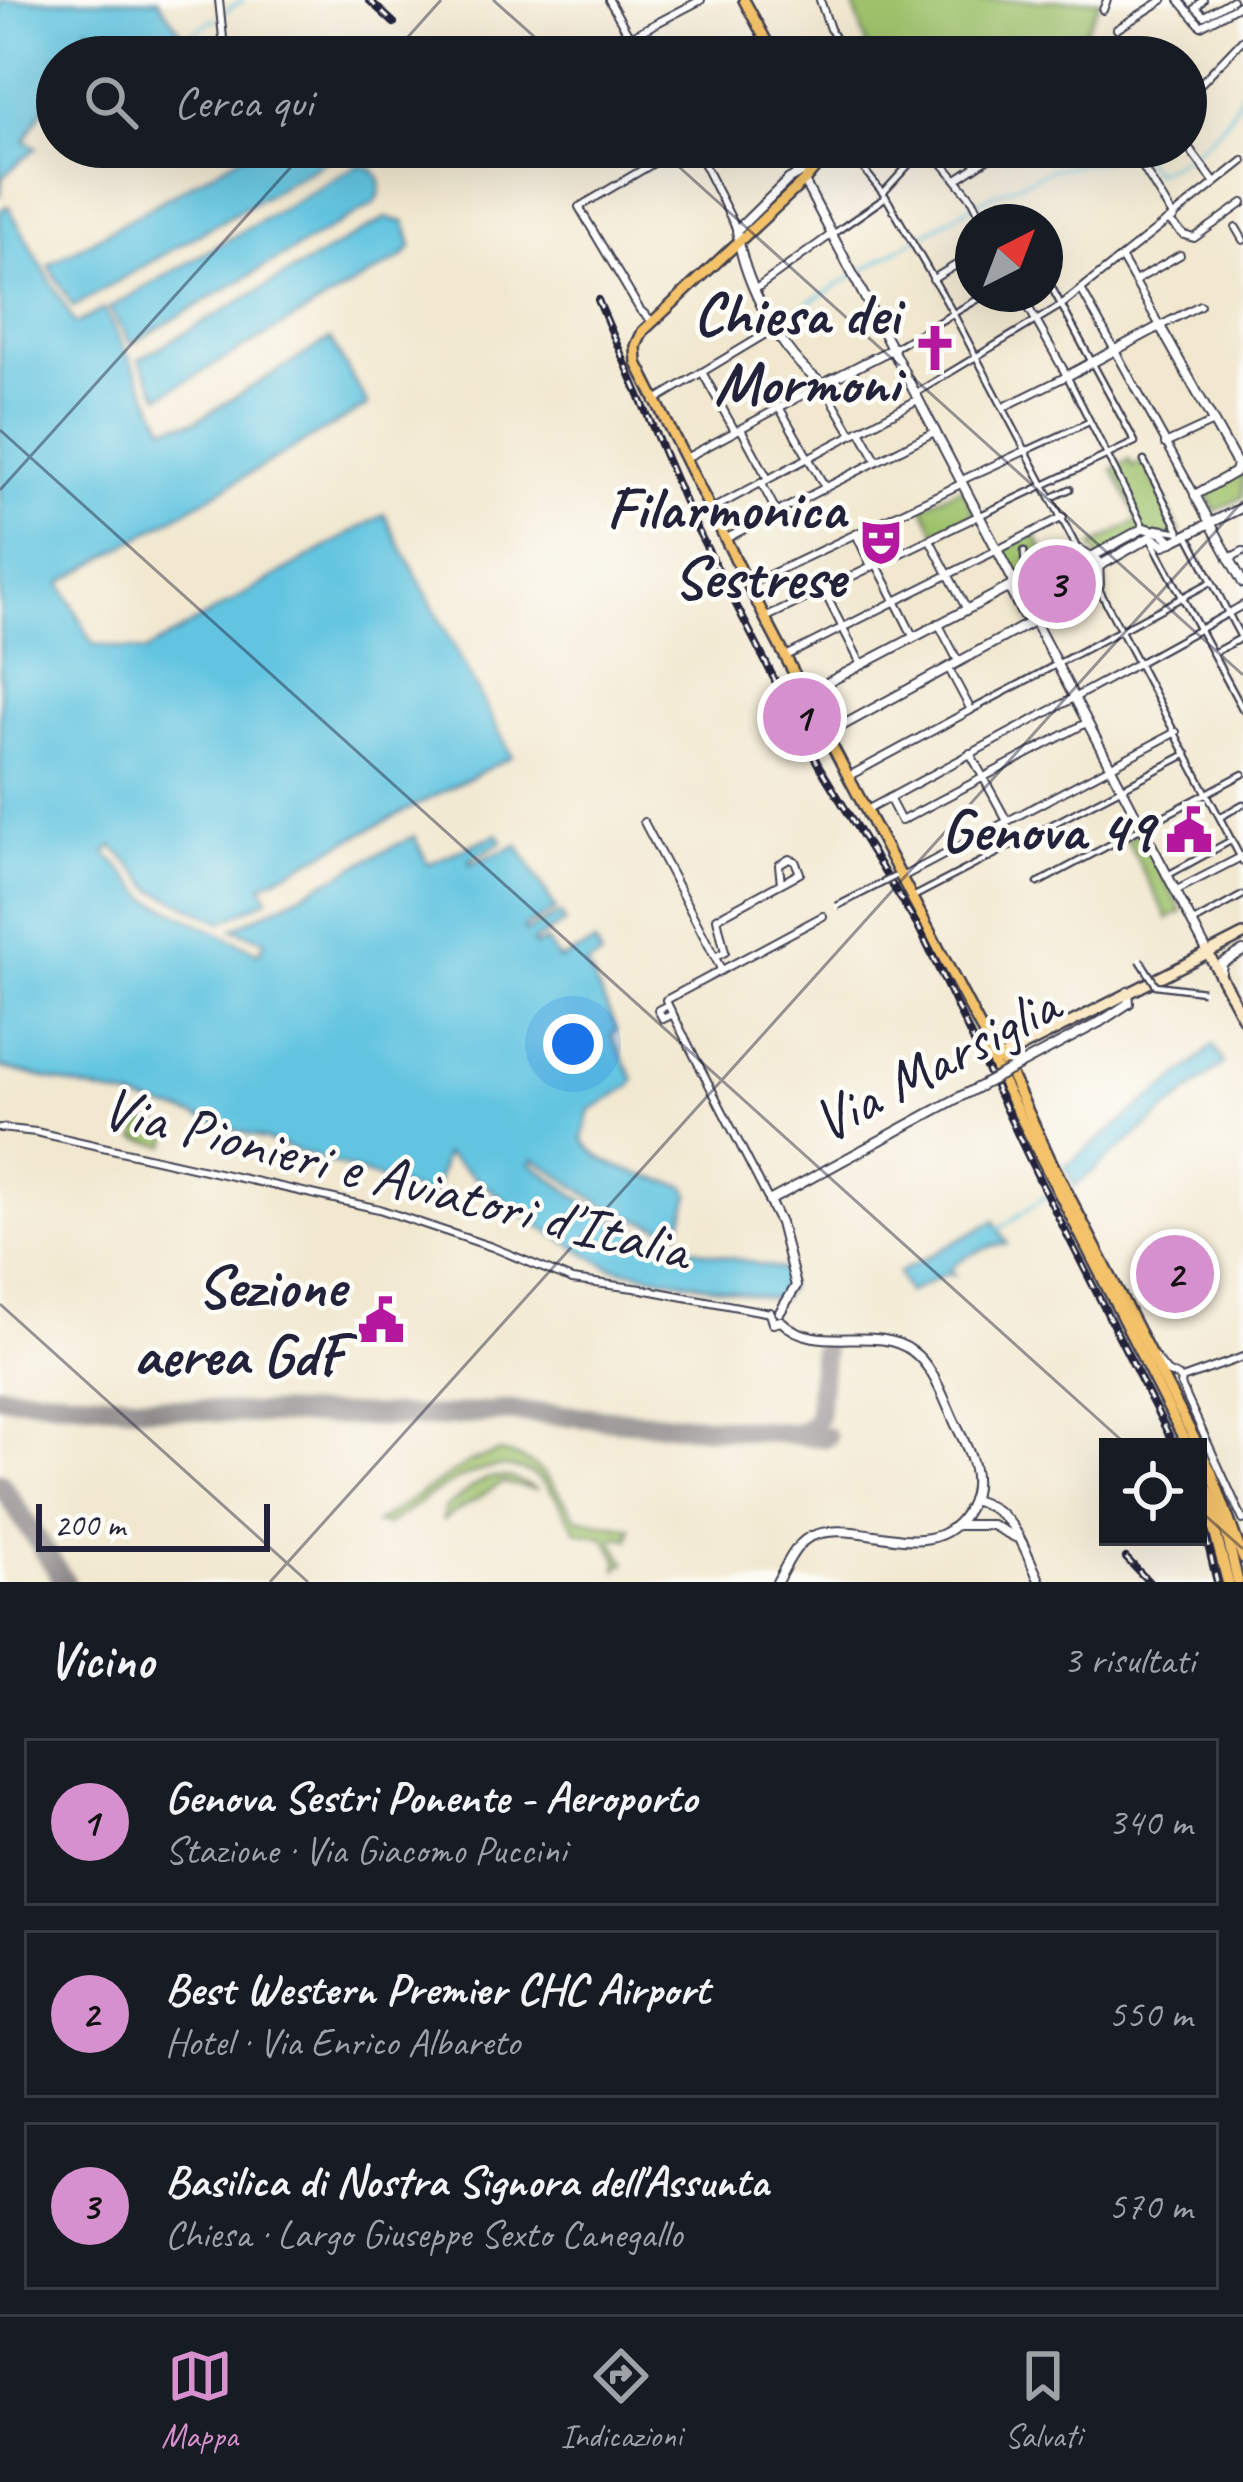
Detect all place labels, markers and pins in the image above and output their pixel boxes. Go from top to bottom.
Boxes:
place label: Chiesa dei Mormoni [694,276,906,421]
church icon: Chiesa dei Mormoni [910,323,960,373]
place label: Filarmonica Sestrese [606,470,849,615]
theatre icon: Filarmonica Sestrese [856,517,906,567]
pin: 3 [1018,539,1096,629]
pin: 1 [763,672,841,762]
place label: Genova 49 [941,792,1160,868]
public building icon: Genova 49 [1164,805,1214,855]
pin: 2 [1136,1229,1214,1319]
place label: Sezione aerea GdF [133,1248,357,1393]
public building icon: Sezione aerea GdF [356,1295,406,1345]

